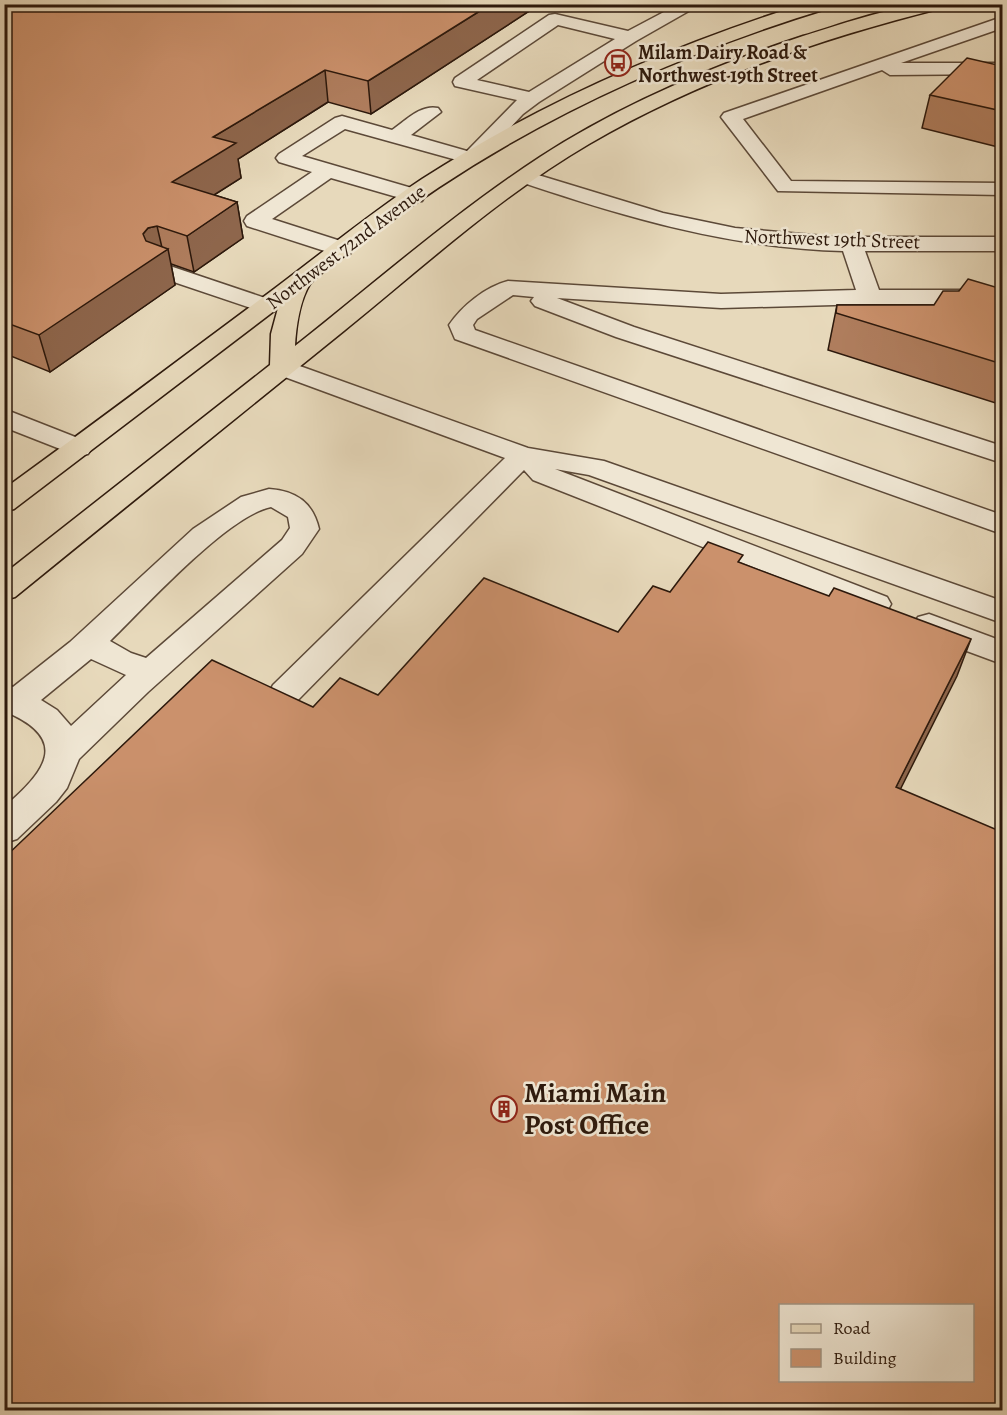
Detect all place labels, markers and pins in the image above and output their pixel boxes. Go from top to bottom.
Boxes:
place label: Milam Dairy Road & Northwest 19th Street [638,39,818,89]
bus stop icon: Milam Dairy Road & Northwest 19th Street [603,48,633,78]
place label: Miami Main Post Office [524,1074,667,1144]
building icon: Miami Main Post Office [489,1094,519,1124]

